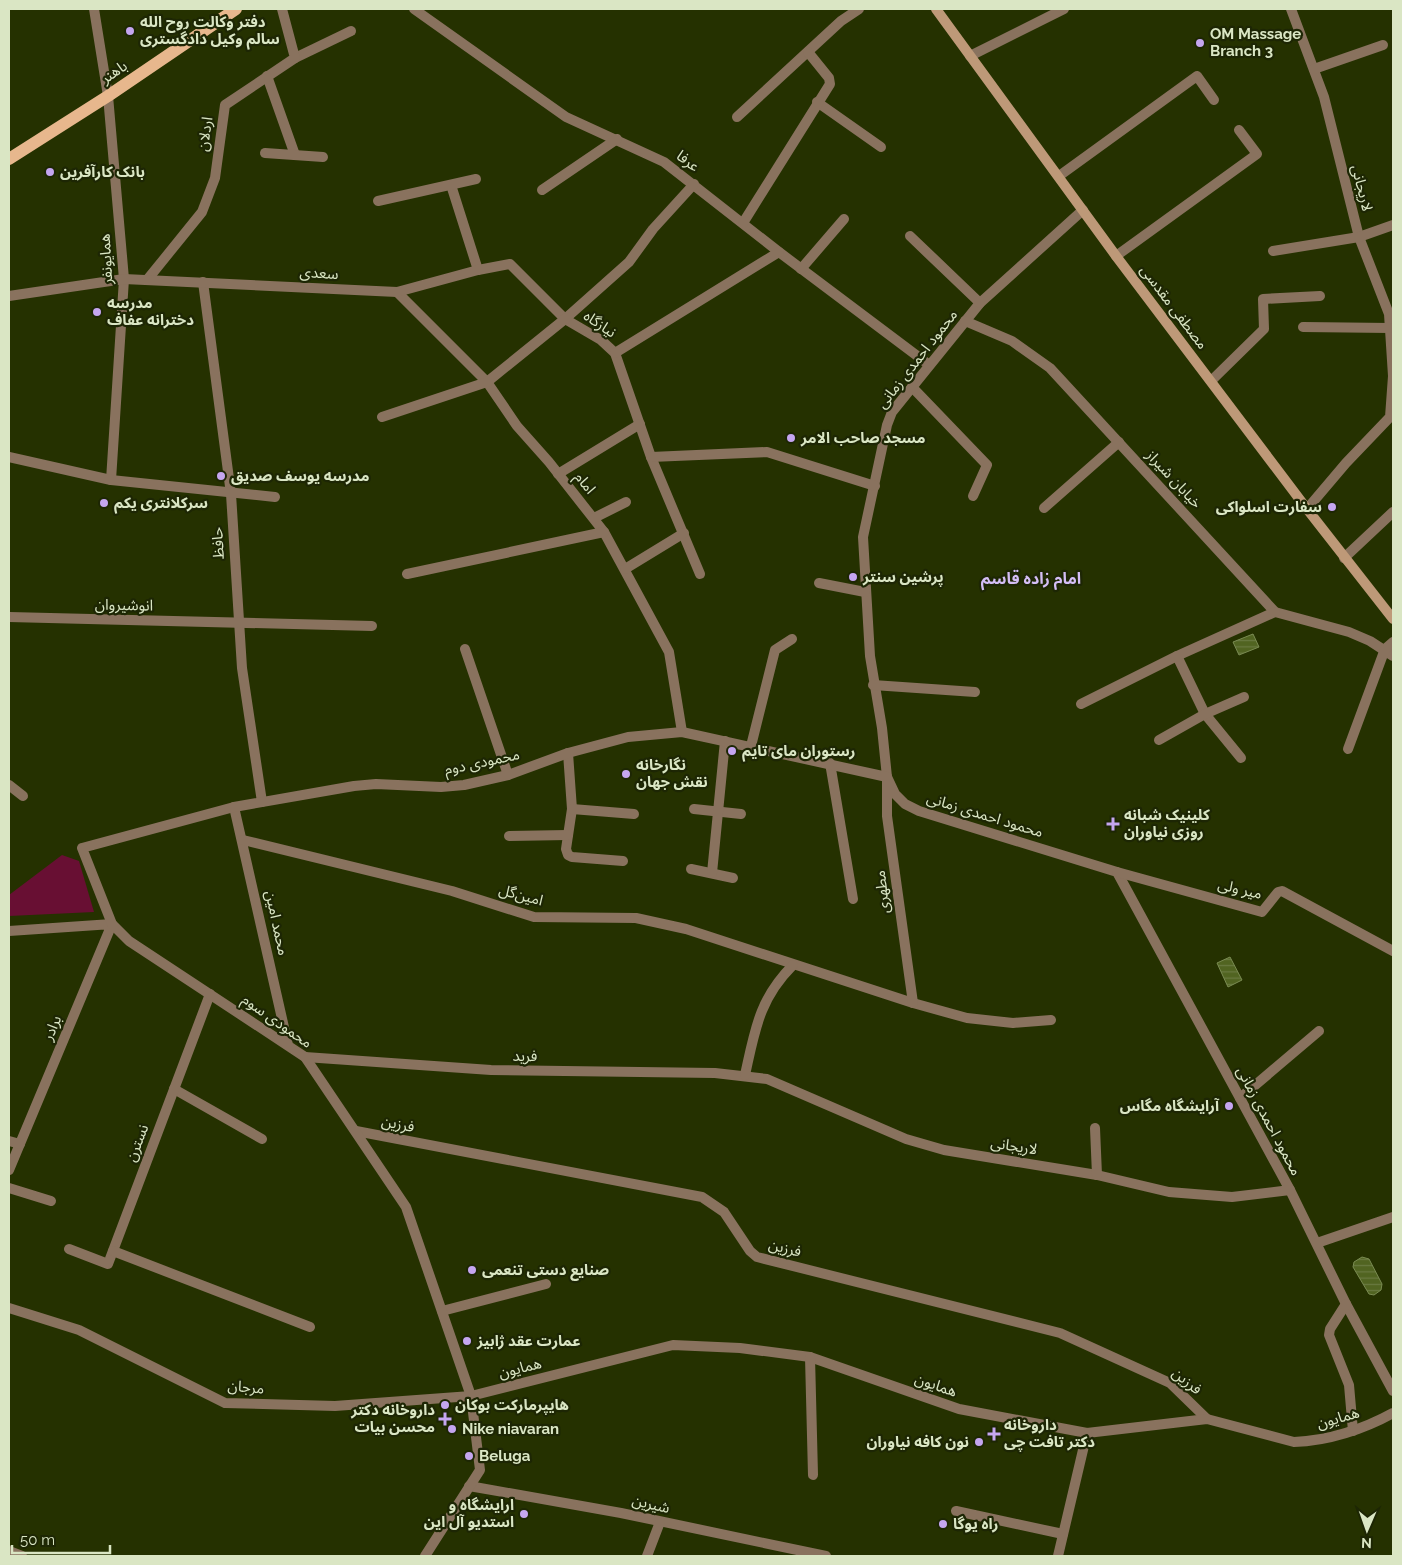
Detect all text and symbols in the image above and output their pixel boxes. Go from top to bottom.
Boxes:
place label: دفتر وکالت روح الله سالم وکیل دادگستری [140,13,280,50]
marker: دفتر وکالت روح الله سالم وکیل دادگستری [124,25,136,37]
place label: OM Massage Branch 3 [1210,25,1301,60]
marker: OM Massage Branch 3 [1194,37,1206,49]
street label: باهنر [96,57,131,88]
street label: اردلان [194,116,216,152]
street label: عرفا [673,147,703,176]
place label: بانک کارآفرین [60,163,145,181]
street label: لاریجانی [1348,163,1376,213]
marker: بانک کارآفرین [44,166,56,178]
street label: همایونفر [96,233,116,286]
street label: مصطفی مقدسی [1136,261,1212,353]
street label: سعدی [299,263,339,283]
place label: مدرسه دخترانه عفاف [107,294,194,329]
marker: مدرسه دخترانه عفاف [91,306,103,318]
street label: محمود احمدی زمانی [873,306,961,412]
street label: نیازگاه [580,307,620,341]
place label: مسجد صاحب الامر [800,429,926,447]
marker: مسجد صاحب الامر [785,432,797,444]
street label: خیابان شیراز [1142,445,1206,512]
place label: مدرسه یوسف صدیق [231,467,369,485]
street label: امام [569,468,599,499]
marker: مدرسه یوسف صدیق [215,470,227,482]
place label: سرکلانتری یکم [114,494,208,514]
marker: سرکلانتری یکم [98,497,110,509]
place label: سفارت اسلواکی [1216,498,1322,516]
marker: سفارت اسلواکی [1326,501,1338,513]
street label: حافظ [208,526,228,560]
place label: پرشین سنتر [862,568,944,587]
district label: امام زاده قاسم [981,569,1081,591]
marker: پرشین سنتر [847,571,859,583]
street label: انوشیروان [95,595,153,615]
place label: رستوران مای تایم [742,742,855,762]
street label: محمودی دوم [443,745,522,781]
marker: رستوران مای تایم [726,745,738,757]
place label: نگارخانه نقش جهان [636,756,708,791]
marker: نگارخانه نقش جهان [620,768,632,780]
street label: محمود احمدی زمانی [925,789,1045,841]
place label: کلینیک شبانه روزی نیاوران [1124,806,1210,841]
marker: کلینیک شبانه روزی نیاوران [1106,817,1120,831]
street label: مطهری [871,869,893,915]
street label: میر ولی [1216,875,1264,903]
street label: امین‌گل [497,880,545,910]
street label: محمد امین [261,889,293,957]
street label: محمودی سوم [237,990,316,1053]
street label: برادر [38,1013,65,1044]
street label: فرید [513,1047,538,1065]
street label: محمود احمدی زمانی [1233,1064,1305,1178]
place label: آرایشگاه مگاس [1120,1097,1220,1115]
marker: آرایشگاه مگاس [1223,1100,1235,1112]
street label: فرزین [380,1112,416,1136]
street label: نسترن [122,1122,152,1164]
street label: لاریجانی [989,1133,1039,1159]
street label: فرزین [767,1235,804,1261]
place label: صنایع دستی تنعمی [482,1261,610,1281]
marker: صنایع دستی تنعمی [466,1264,478,1276]
place label: عمارت عقد ژابیز [476,1332,581,1350]
marker: عمارت عقد ژابیز [461,1335,473,1347]
street label: همایون [497,1354,543,1382]
street label: فرزین [1168,1364,1206,1399]
street label: همایون [913,1369,959,1401]
street label: مرجان [227,1376,265,1398]
place label: هایپرمارکت بوکان [455,1396,569,1415]
marker: هایپرمارکت بوکان [439,1399,451,1411]
place label: داروخانه دکتر محسن بیات [350,1401,435,1436]
street label: همایون [1315,1403,1361,1433]
marker: داروخانه دکتر محسن بیات [439,1413,451,1425]
place label: داروخانه دکتر تافت چی [1004,1416,1095,1452]
place label: Nike niavaran [462,1420,559,1438]
marker: Nike niavaran [446,1423,458,1435]
marker: داروخانه دکتر تافت چی [988,1428,1000,1440]
place label: نون کافه نیاوران [866,1433,969,1451]
marker: نون کافه نیاوران [973,1436,985,1448]
place label: Beluga [479,1447,531,1465]
marker: Beluga [463,1450,475,1462]
street label: شیرین [630,1491,672,1517]
place label: ارایشگاه و استدیو آل این [424,1496,514,1531]
north arrow [1342,1505,1392,1555]
marker: ارایشگاه و استدیو آل این [518,1508,530,1520]
place label: راه یوگا [953,1515,998,1533]
marker: راه یوگا [937,1518,949,1530]
scale bar [12,1522,110,1554]
text: 50 m [20,1531,55,1549]
text: N [1361,1535,1372,1551]

